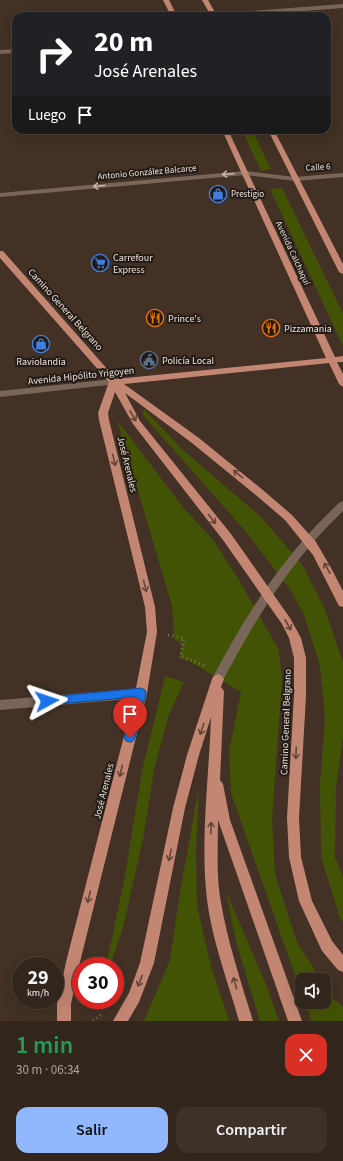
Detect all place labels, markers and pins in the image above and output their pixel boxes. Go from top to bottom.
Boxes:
shop icon: Prestigio [208,184,228,204]
place label: Prestigio [231,188,264,201]
place label: Carrefour Express [113,251,153,277]
supermarket icon: Carrefour Express [90,253,110,273]
restaurant icon: Prince's [145,308,165,328]
place label: Prince's [168,312,201,326]
restaurant icon: Pizzamania [261,318,281,338]
place label: Pizzamania [284,322,332,336]
shop icon: Raviolandia [31,334,51,354]
public building icon: Policía Local [139,350,159,370]
place label: Policía Local [162,354,215,368]
place label: Raviolandia [16,355,66,369]
pin [113,697,147,738]

